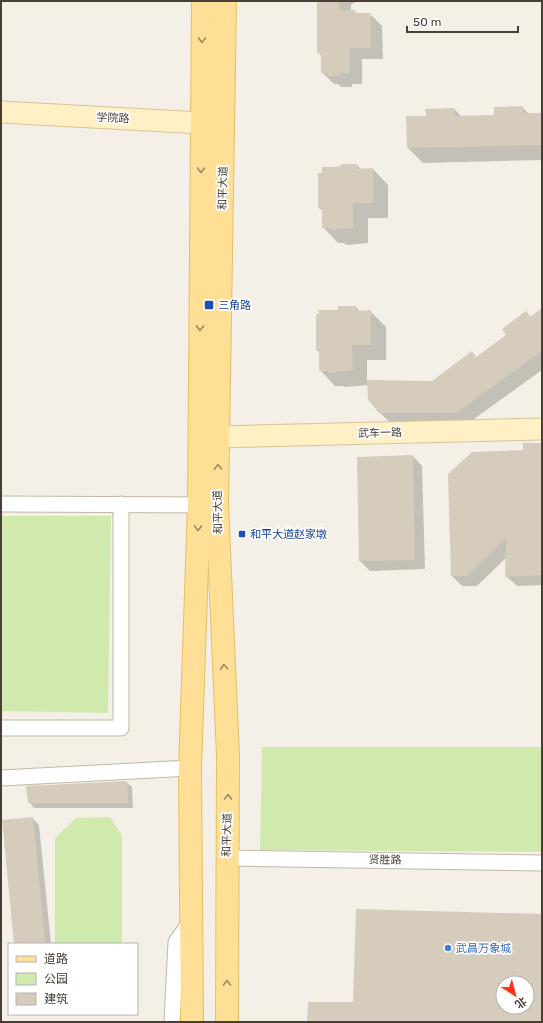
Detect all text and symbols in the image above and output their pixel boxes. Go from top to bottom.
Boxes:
scale bar [407,8,518,34]
text: 50 m [413,15,441,29]
one-way arrow [198,37,207,43]
street label: 学院路 [96,111,130,125]
street label: 和平大道 [216,166,230,210]
one-way arrow [197,167,205,173]
marker: 三角路 [203,299,215,311]
place label: 三角路 [218,299,251,312]
one-way arrow [196,325,204,331]
street label: 武车一路 [358,426,402,440]
one-way arrow [214,464,222,470]
street label: 和平大道 [211,490,225,534]
one-way arrow [194,525,202,531]
place label: 和平大道赵家墩 [250,528,327,541]
marker: 和平大道赵家墩 [237,529,247,539]
one-way arrow [220,664,228,670]
one-way arrow [224,794,232,800]
street label: 和平大道 [220,813,234,857]
street label: 贤胜路 [368,853,402,867]
place label: 武昌万象城 [456,942,511,955]
legend [8,943,138,1015]
marker: 武昌万象城 [443,943,453,953]
text: 道路 [44,952,68,966]
text: 公园 [44,972,68,986]
north arrow [495,975,535,1015]
one-way arrow [223,980,231,986]
text: 建筑 [44,992,68,1006]
text: 北 [512,994,529,1011]

